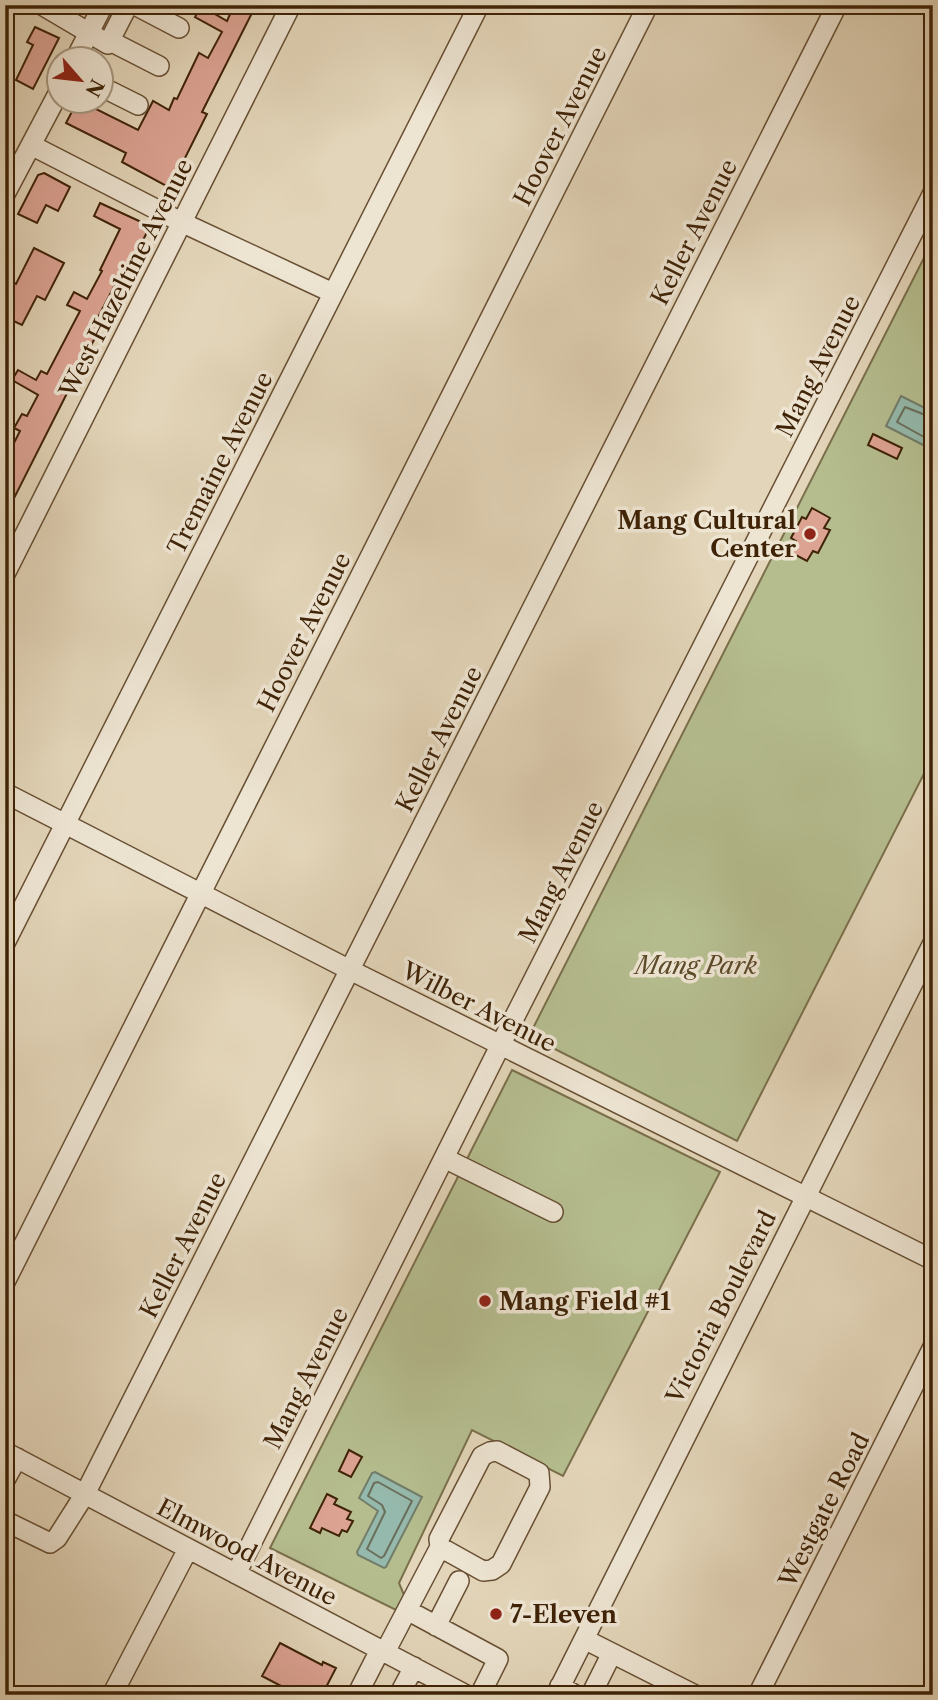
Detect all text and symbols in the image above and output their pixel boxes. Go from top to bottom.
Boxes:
street label: Hoover Avenue [507,42,613,210]
north arrow [46,46,116,116]
text: N [81,75,109,100]
street label: West Hazeltine Avenue [53,154,199,403]
street label: Keller Avenue [645,154,743,310]
street label: Mang Avenue [770,290,866,442]
street label: Tremaine Avenue [161,367,279,559]
place label: Mang Cultural Center [617,506,796,563]
marker: Mang Cultural Center [802,526,818,542]
street label: Hoover Avenue [251,548,357,716]
street label: Keller Avenue [390,661,488,817]
street label: Mang Avenue [513,796,609,948]
park label: Mang Park [632,951,757,980]
street label: Wilber Avenue [396,955,561,1058]
street label: Keller Avenue [134,1167,232,1323]
street label: Victoria Boulevard [659,1205,782,1409]
place label: Mang Field #1 [499,1287,671,1316]
marker: Mang Field #1 [477,1293,493,1309]
street label: Mang Avenue [258,1302,354,1454]
street label: Westgate Road [772,1428,876,1593]
street label: Elmwood Avenue [152,1492,342,1612]
place label: 7-Eleven [510,1600,617,1629]
marker: 7-Eleven [488,1606,504,1622]

